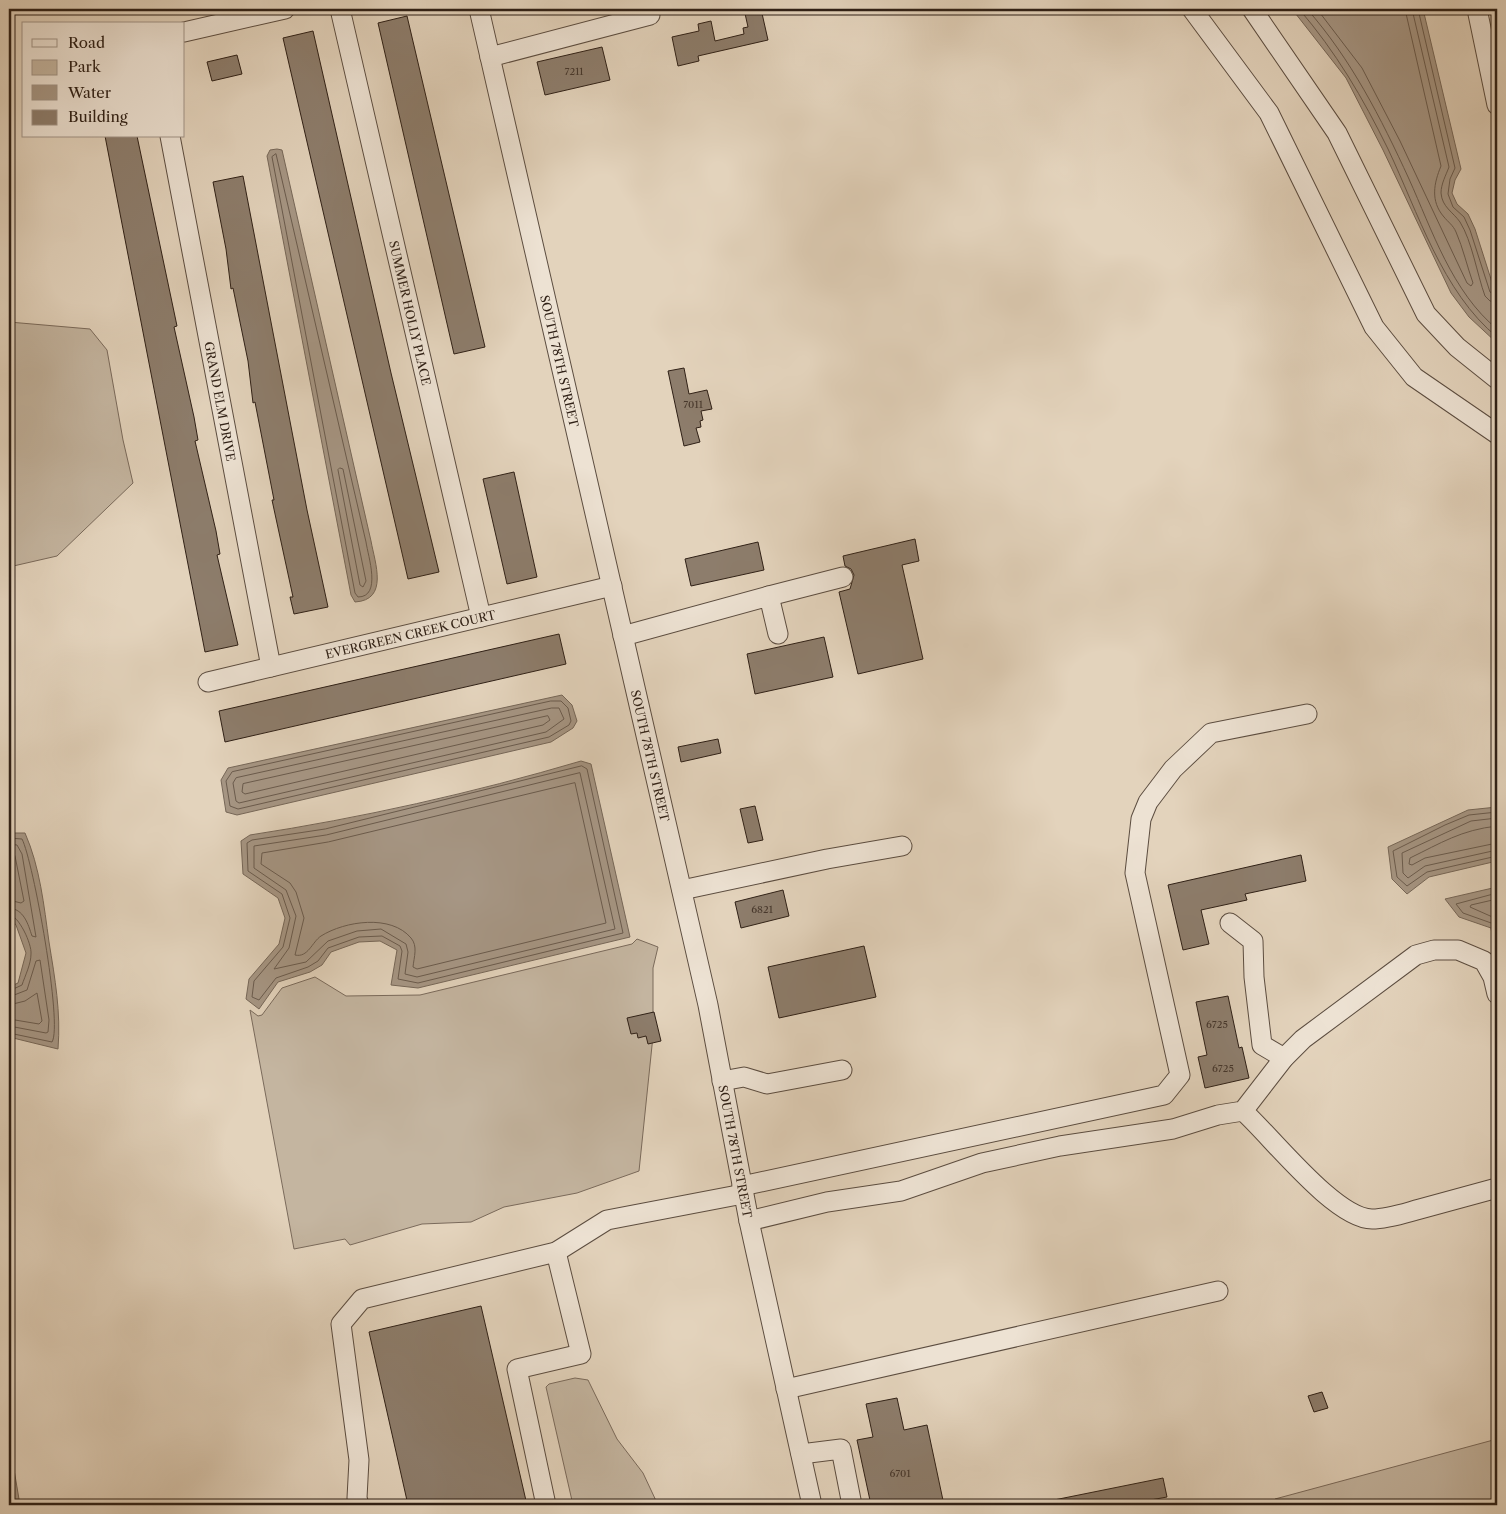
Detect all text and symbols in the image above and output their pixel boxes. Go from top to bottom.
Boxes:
legend [22,22,185,138]
text: Road [68,33,105,52]
text: Park [68,57,102,76]
house number: 7211 [564,65,584,78]
text: Water [67,83,112,102]
text: Building [68,107,128,126]
street label: SUMMER HOLLY PLACE [386,239,435,387]
street label: SOUTH 78TH STREET [537,293,582,428]
street label: GRAND ELM DRIVE [202,340,239,462]
house number: 7011 [683,398,704,411]
street label: EVERGREEN CREEK COURT [324,606,497,661]
street label: SOUTH 78TH STREET [628,688,673,823]
house number: 6821 [751,903,774,916]
house number: 6725 [1206,1018,1228,1031]
house number: 6725 [1212,1062,1234,1075]
street label: SOUTH 78TH STREET [716,1084,756,1219]
house number: 6701 [889,1467,911,1480]

